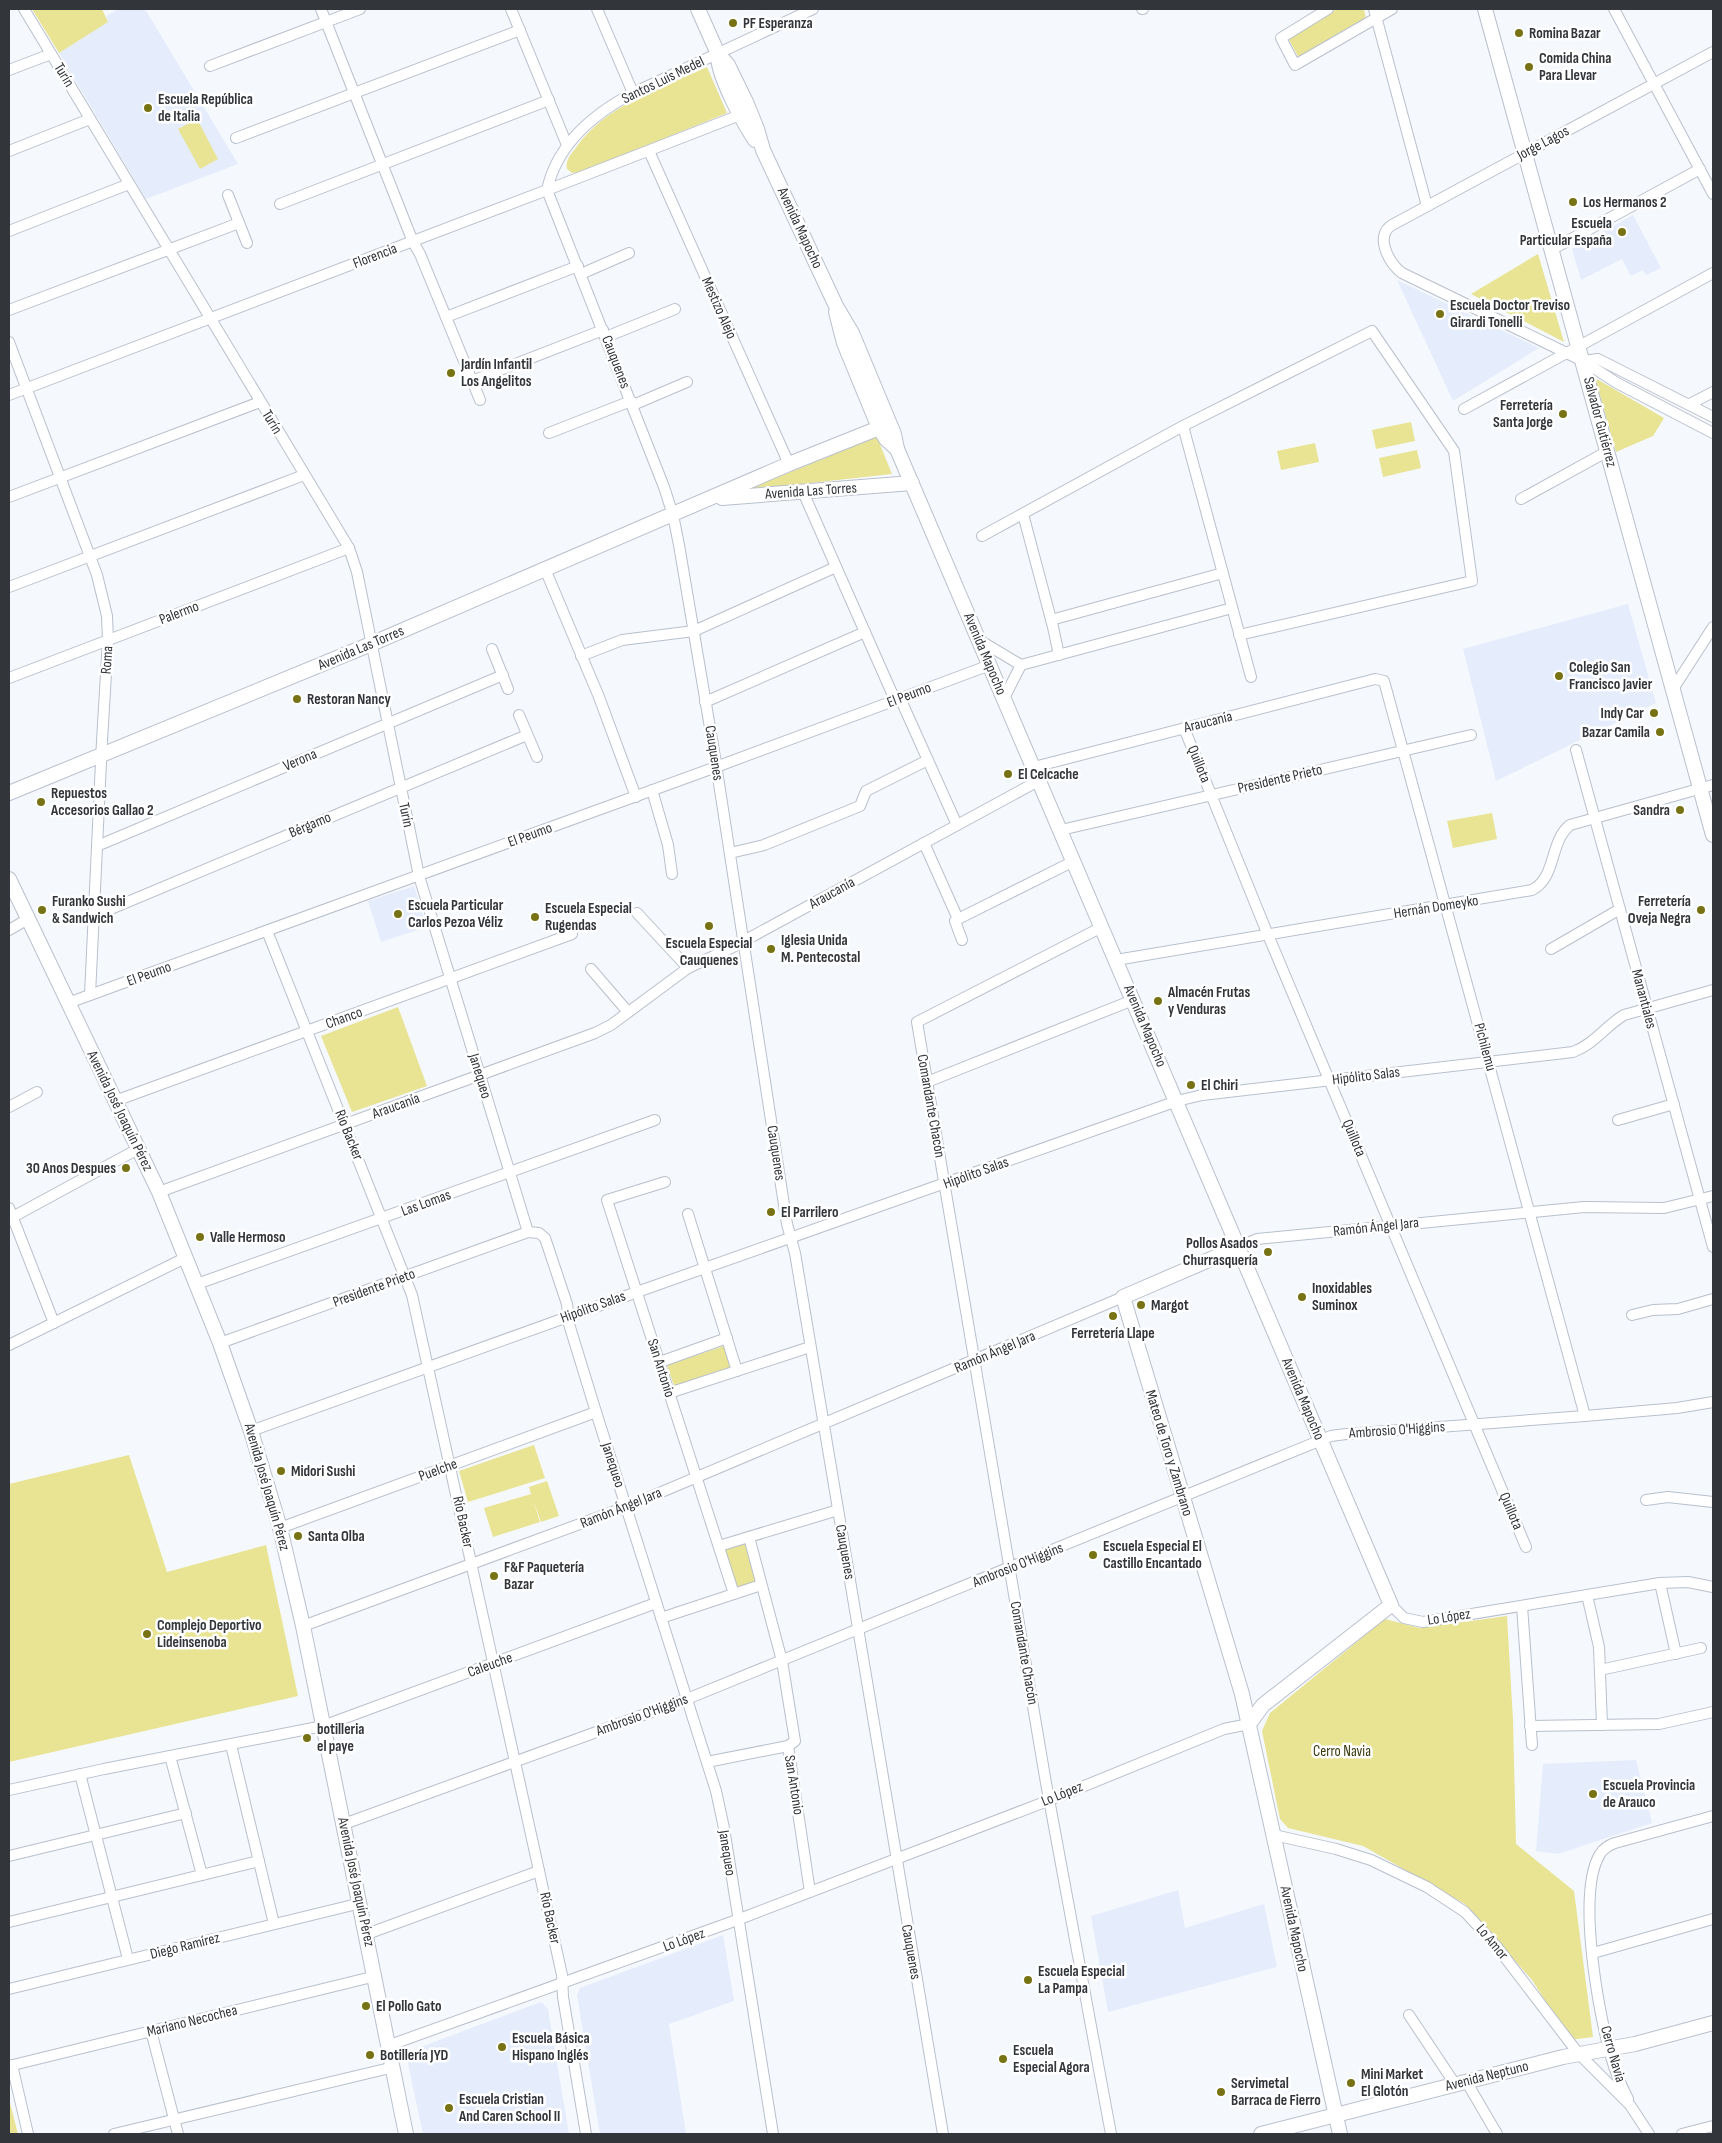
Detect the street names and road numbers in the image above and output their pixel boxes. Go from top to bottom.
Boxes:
street label: Santos Luis Medel [619,52,707,108]
street label: Turín [49,59,79,91]
street label: Jorge Lagos [1513,121,1572,165]
street label: Avenida Mapocho [773,183,827,272]
street label: Florencia [350,239,400,273]
street label: Mestizo Alejo [697,274,741,342]
street label: Cauquenes [597,333,635,391]
street label: Salvador Gutiérrez [1579,375,1621,470]
street label: Turín [257,406,287,438]
street label: Avenida Las Torres [764,478,857,504]
street label: Palermo [157,597,201,629]
street label: Avenida Mapocho [959,609,1011,698]
street label: Avenida Las Torres [314,621,407,675]
street label: Roma [97,645,117,675]
street label: El Peumo [884,678,934,712]
street label: Araucanía [1181,707,1234,737]
street label: Cauquenes [700,724,728,782]
street label: Quillota [1183,743,1215,786]
street label: Verona [280,744,320,776]
street label: Presidente Prieto [1236,760,1324,798]
street label: Turín [394,801,418,829]
street label: Bérgamo [286,808,334,842]
street label: El Peumo [505,818,555,852]
street label: Araucanía [805,873,858,914]
street label: Hernán Domeyko [1392,891,1480,923]
street label: El Peumo [124,957,174,991]
street label: Manantiales [1627,967,1661,1031]
street label: Avenida Mapocho [1119,981,1171,1070]
street label: Chanco [323,1003,365,1033]
street label: Pichilemu [1469,1021,1501,1073]
street label: Avenida José Joaquín Pérez [82,1047,158,1175]
street label: Janequeo [464,1050,496,1101]
street label: Comandante Chacón [913,1053,949,1159]
street label: Hipólito Salas [1331,1062,1401,1090]
street label: Araucanía [369,1089,423,1124]
street label: Río Backer [330,1107,368,1164]
street label: Quillota [1338,1117,1370,1160]
street label: Cauquenes [762,1124,790,1182]
street label: Hipólito Salas [941,1152,1011,1194]
street label: Las Lomas [399,1185,453,1221]
street label: Ramón Ángel Jara [1332,1213,1420,1241]
street label: Presidente Prieto [330,1264,418,1312]
street label: Hipólito Salas [558,1286,628,1328]
street label: Ramón Ángel Jara [952,1326,1039,1378]
street label: San Antonio [643,1336,679,1400]
street label: Avenida Mapocho [1277,1354,1329,1443]
street label: Mateo de Toro y Zambrano [1141,1388,1197,1518]
street label: Ambrosio O'Higgins [1347,1417,1446,1443]
street label: Avenida José Joaquín Pérez [239,1420,294,1554]
street label: Janequeo [597,1439,629,1490]
street label: Puelche [416,1454,460,1486]
street label: Ramón Ángel Jara [578,1483,665,1533]
street label: Quillota [1495,1490,1527,1533]
street label: Río Backer [448,1494,478,1550]
street label: Cauquenes [831,1523,859,1581]
street label: Ambrosio O'Higgins [969,1538,1066,1592]
street label: Comandante Chacón [1006,1600,1042,1706]
street label: Lo López [1426,1604,1472,1630]
street label: Caleuche [465,1648,515,1682]
street label: Ambrosio O'Higgins [593,1690,691,1741]
street label: San Antonio [780,1754,808,1816]
street label: Lo López [1038,1777,1086,1811]
street label: Avenida José Joaquín Pérez [333,1815,379,1949]
street label: Janequeo [714,1828,740,1877]
street label: Avenida Mapocho [1275,1883,1312,1974]
street label: Río Backer [535,1890,565,1946]
street label: Lo Amor [1472,1920,1513,1964]
street label: Lo López [660,1923,708,1956]
street label: Cauquenes [897,1923,925,1981]
street label: Diego Ramírez [148,1928,222,1964]
street label: Mariano Necochea [145,2001,239,2041]
street label: Cerro Navia [1596,2024,1630,2085]
street label: Avenida Neptuno [1443,2057,1531,2096]

